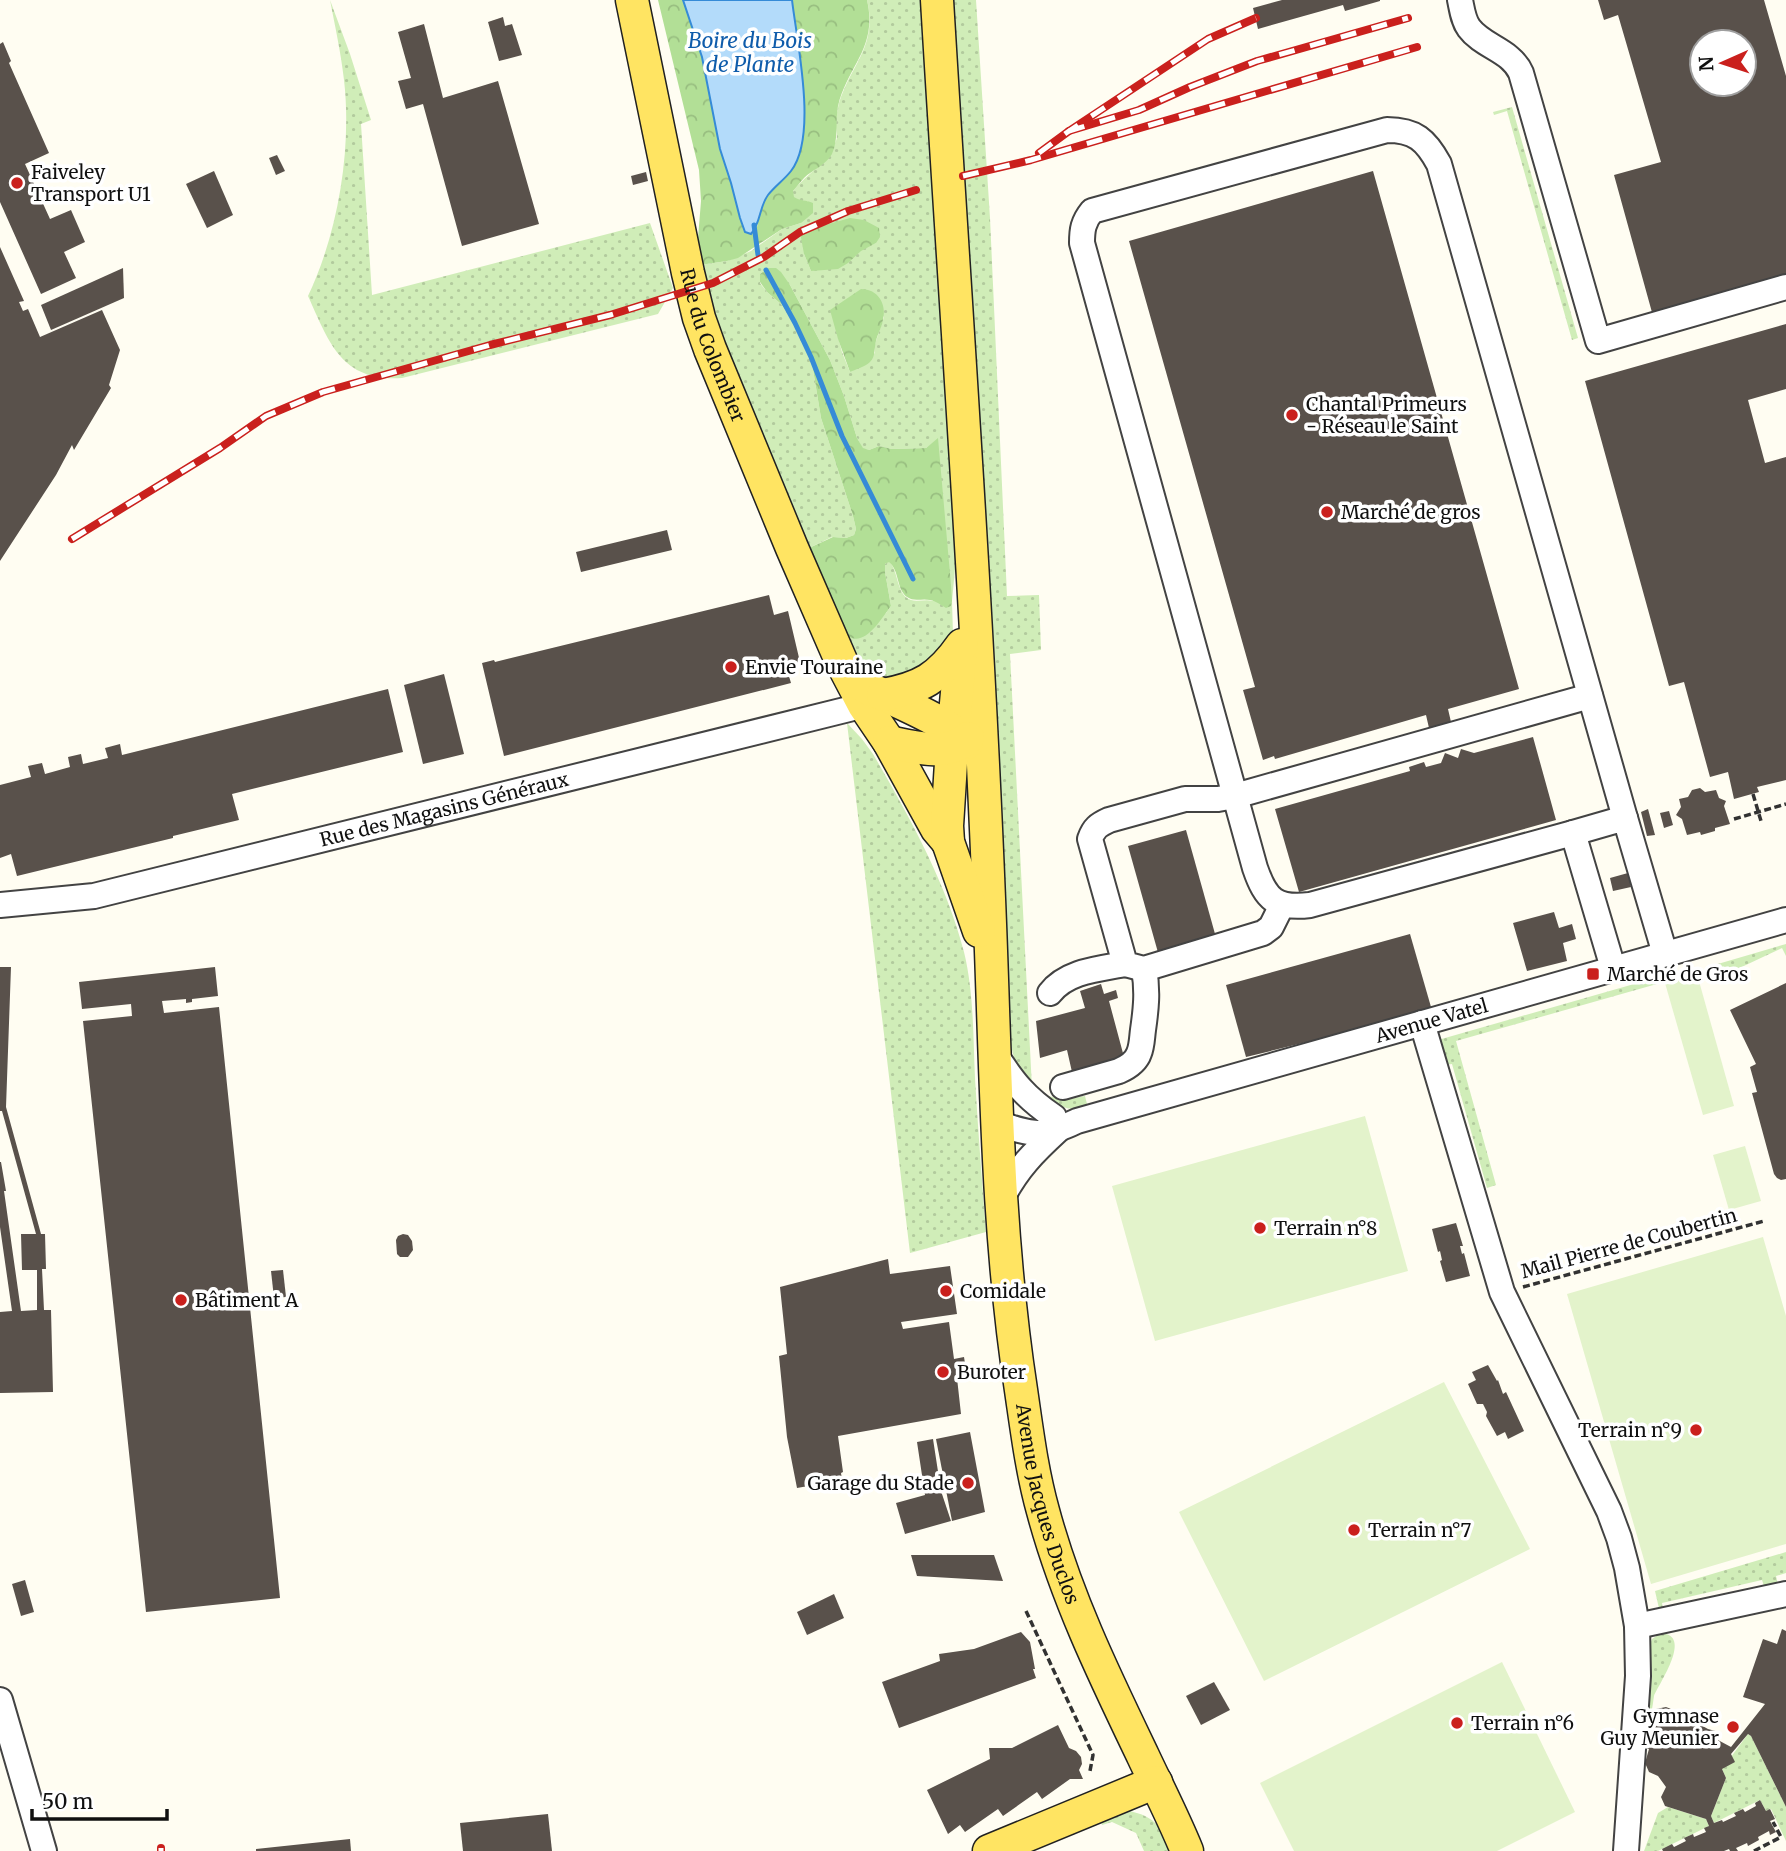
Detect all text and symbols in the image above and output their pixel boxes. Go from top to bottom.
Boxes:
water label: Boire du Bois de Plante [688,27,812,78]
north arrow [1688,28,1758,98]
text: N [1694,56,1718,72]
place label: Faiveley Transport U1 [31,160,151,206]
marker: Faiveley Transport U1 [9,175,25,191]
street label: Rue du Colombier [675,266,751,426]
place label: Chantal Primeurs - Réseau le Saint [1306,392,1467,438]
marker: Chantal Primeurs - Réseau le Saint [1284,407,1300,423]
place label: Marché de gros [1341,500,1481,524]
marker: Marché de gros [1319,504,1335,520]
place label: Envie Touraine [745,655,883,679]
marker: Envie Touraine [723,659,739,675]
street label: Rue des Magasins Généraux [317,767,572,852]
place label: Marché de Gros [1607,962,1748,986]
marker: Marché de Gros [1585,966,1601,982]
street label: Avenue Vatel [1372,993,1491,1048]
street label: Mail Pierre de Coubertin [1518,1203,1740,1283]
place label: Terrain n°8 [1274,1216,1377,1240]
marker: Terrain n°8 [1252,1220,1268,1236]
place label: Comidale [960,1279,1046,1303]
marker: Comidale [938,1283,954,1299]
place label: Bâtiment A [195,1288,299,1312]
marker: Bâtiment A [173,1292,189,1308]
place label: Buroter [957,1360,1027,1384]
marker: Buroter [935,1364,951,1380]
street label: Avenue Jacques Duclos [1011,1401,1085,1608]
place label: Terrain n°9 [1578,1418,1682,1442]
marker: Terrain n°9 [1688,1422,1704,1438]
place label: Garage du Stade [807,1471,954,1495]
marker: Garage du Stade [960,1475,976,1491]
place label: Terrain n°7 [1368,1518,1472,1542]
marker: Terrain n°7 [1346,1522,1362,1538]
place label: Gymnase Guy Meunier [1601,1704,1719,1750]
place label: Terrain n°6 [1471,1711,1574,1735]
marker: Terrain n°6 [1449,1715,1465,1731]
marker: Gymnase Guy Meunier [1725,1719,1741,1735]
scale bar [32,1778,166,1822]
text: 50 m [42,1788,93,1815]

